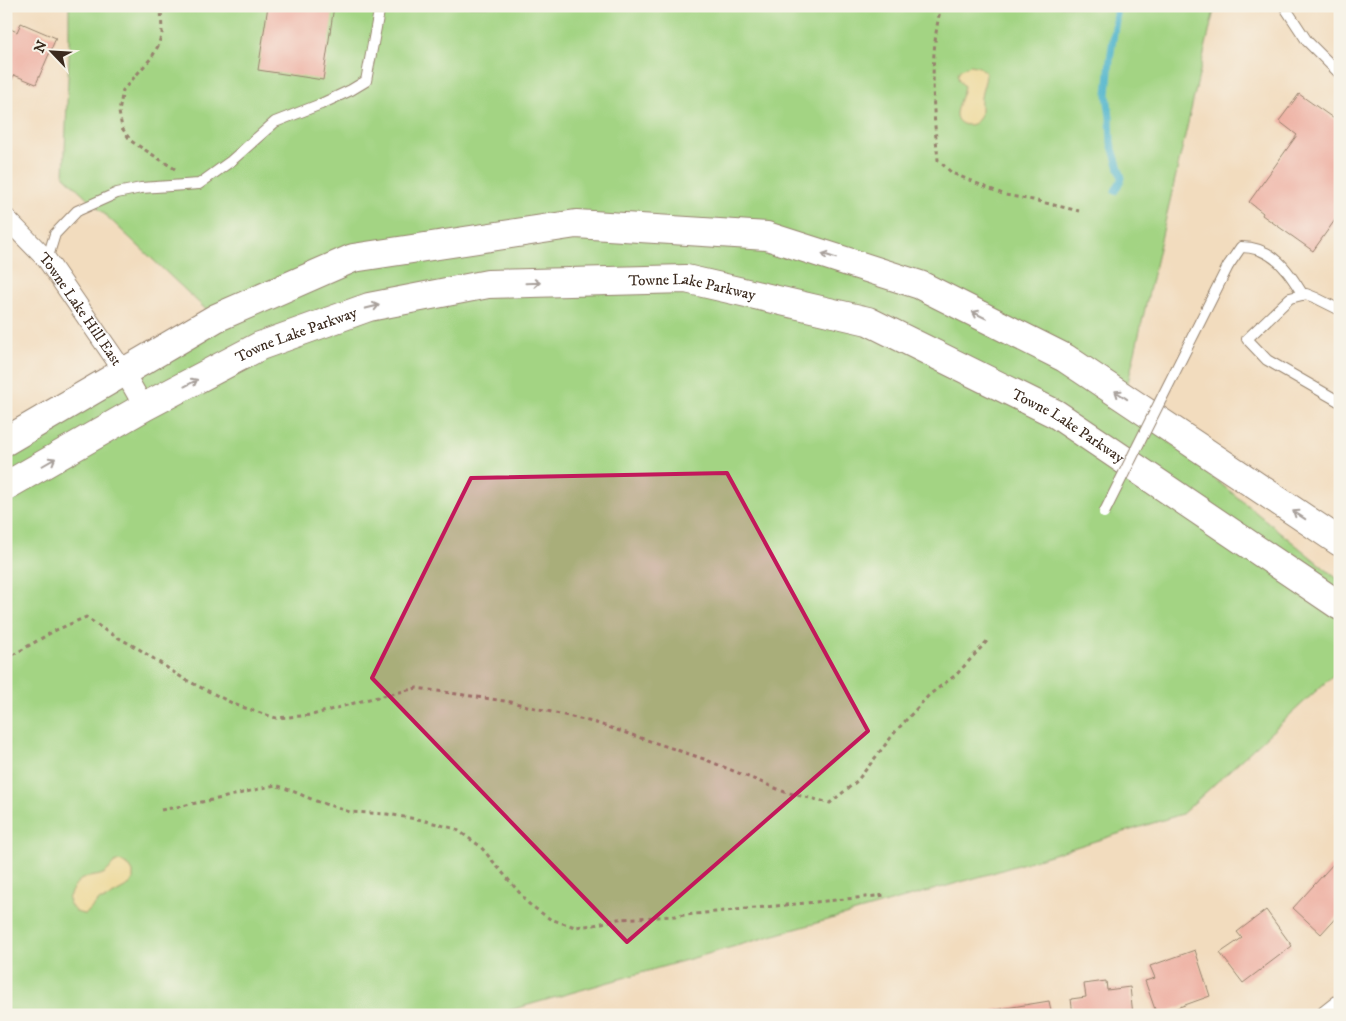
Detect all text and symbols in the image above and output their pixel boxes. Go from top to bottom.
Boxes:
north arrow [28,28,78,78]
text: N [31,37,52,56]
street label: Towne Lake Hill East [35,248,126,370]
one-way arrow [821,251,837,260]
street label: Towne Lake Parkway [628,270,758,305]
one-way arrow [524,278,540,288]
one-way arrow [364,302,380,311]
street label: Towne Lake Parkway [232,303,361,367]
one-way arrow [972,310,987,320]
one-way arrow [183,378,198,388]
street label: Towne Lake Parkway [1008,385,1129,468]
one-way arrow [1114,390,1128,400]
one-way arrow [41,456,55,466]
one-way arrow [1292,509,1306,520]

